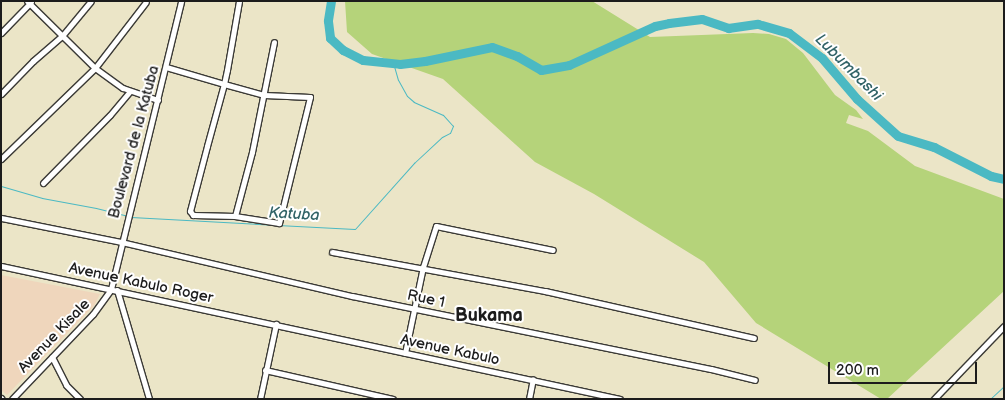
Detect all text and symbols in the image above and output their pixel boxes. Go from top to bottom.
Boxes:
water label: Lubumbashi [811,31,885,105]
street label: Boulevard de la Katuba [105,64,163,220]
water label: Katuba [268,204,320,226]
street label: Avenue Kabulo Roger [67,259,215,307]
street label: Rue 1 [406,286,446,312]
street label: Avenue Kisale [14,295,94,377]
district label: Bukama [455,305,523,327]
street label: Avenue Kabulo [399,331,501,369]
scale bar [830,352,979,384]
text: 200 m [836,361,879,380]

